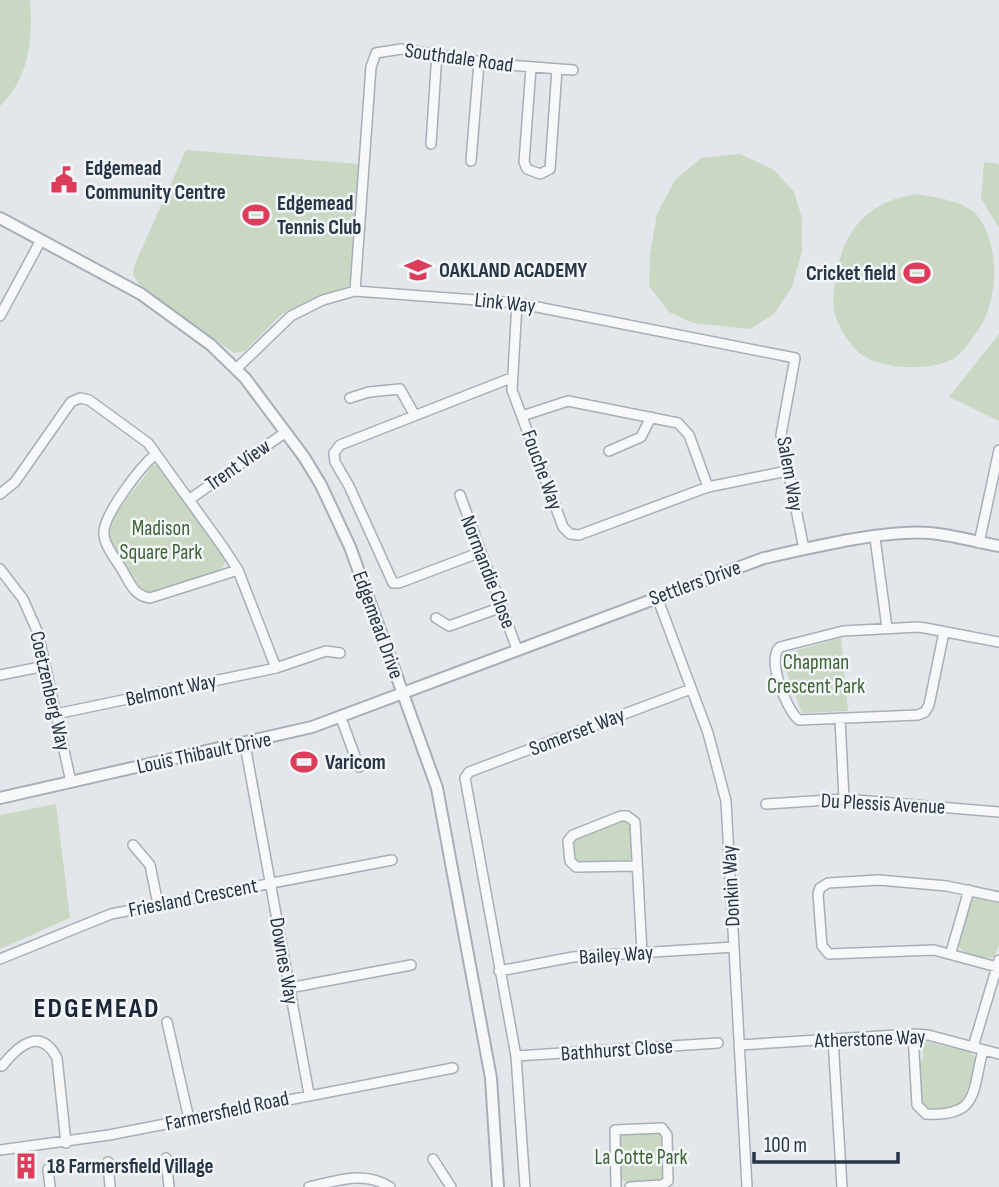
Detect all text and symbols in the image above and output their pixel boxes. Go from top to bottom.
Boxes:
street label: Southdale Road [403,38,515,78]
place label: Edgemead Community Centre [85,156,226,205]
public building icon: Edgemead Community Centre [49,165,79,195]
place label: Edgemead Tennis Club [277,191,361,240]
sports icon: Edgemead Tennis Club [241,200,271,230]
school or university icon: OAKLAND ACADEMY [403,255,433,285]
place label: OAKLAND ACADEMY [439,258,588,283]
sports icon: Cricket field [902,258,932,288]
place label: Cricket field [806,261,896,286]
street label: Link Way [473,287,537,319]
street label: Fouche Way [516,426,568,514]
street label: Trent View [201,434,275,496]
street label: Salem Way [771,435,809,513]
street label: Normandie Close [455,512,521,632]
park label: Madison Square Park [120,516,202,565]
street label: Settlers Drive [646,555,744,611]
street label: Edgemead Drive [347,568,409,682]
street label: Coetzenberg Way [24,629,76,753]
park label: Chapman Crescent Park [767,650,865,699]
street label: Belmont Way [123,668,219,712]
street label: Somerset Way [526,702,628,762]
street label: Louis Thibault Drive [134,727,274,779]
sports icon: Varicom [289,747,319,777]
place label: Varicom [325,750,386,775]
street label: Du Plessis Avenue [820,788,946,820]
street label: Donkin Way [716,845,746,927]
street label: Friesland Crescent [126,873,260,923]
street label: Downes Way [264,915,304,1007]
street label: Bailey Way [578,940,654,970]
district label: EDGEMEAD [33,992,161,1025]
street label: Atherstone Way [813,1025,926,1053]
street label: Bathhurst Close [560,1034,674,1066]
street label: Farmersfield Road [163,1086,291,1136]
scale bar [754,1120,898,1164]
text: 100 m [764,1133,807,1158]
park label: La Cotte Park [594,1145,688,1170]
building icon: 18 Farmersfield Village [11,1151,41,1181]
place label: 18 Farmersfield Village [47,1154,214,1179]

